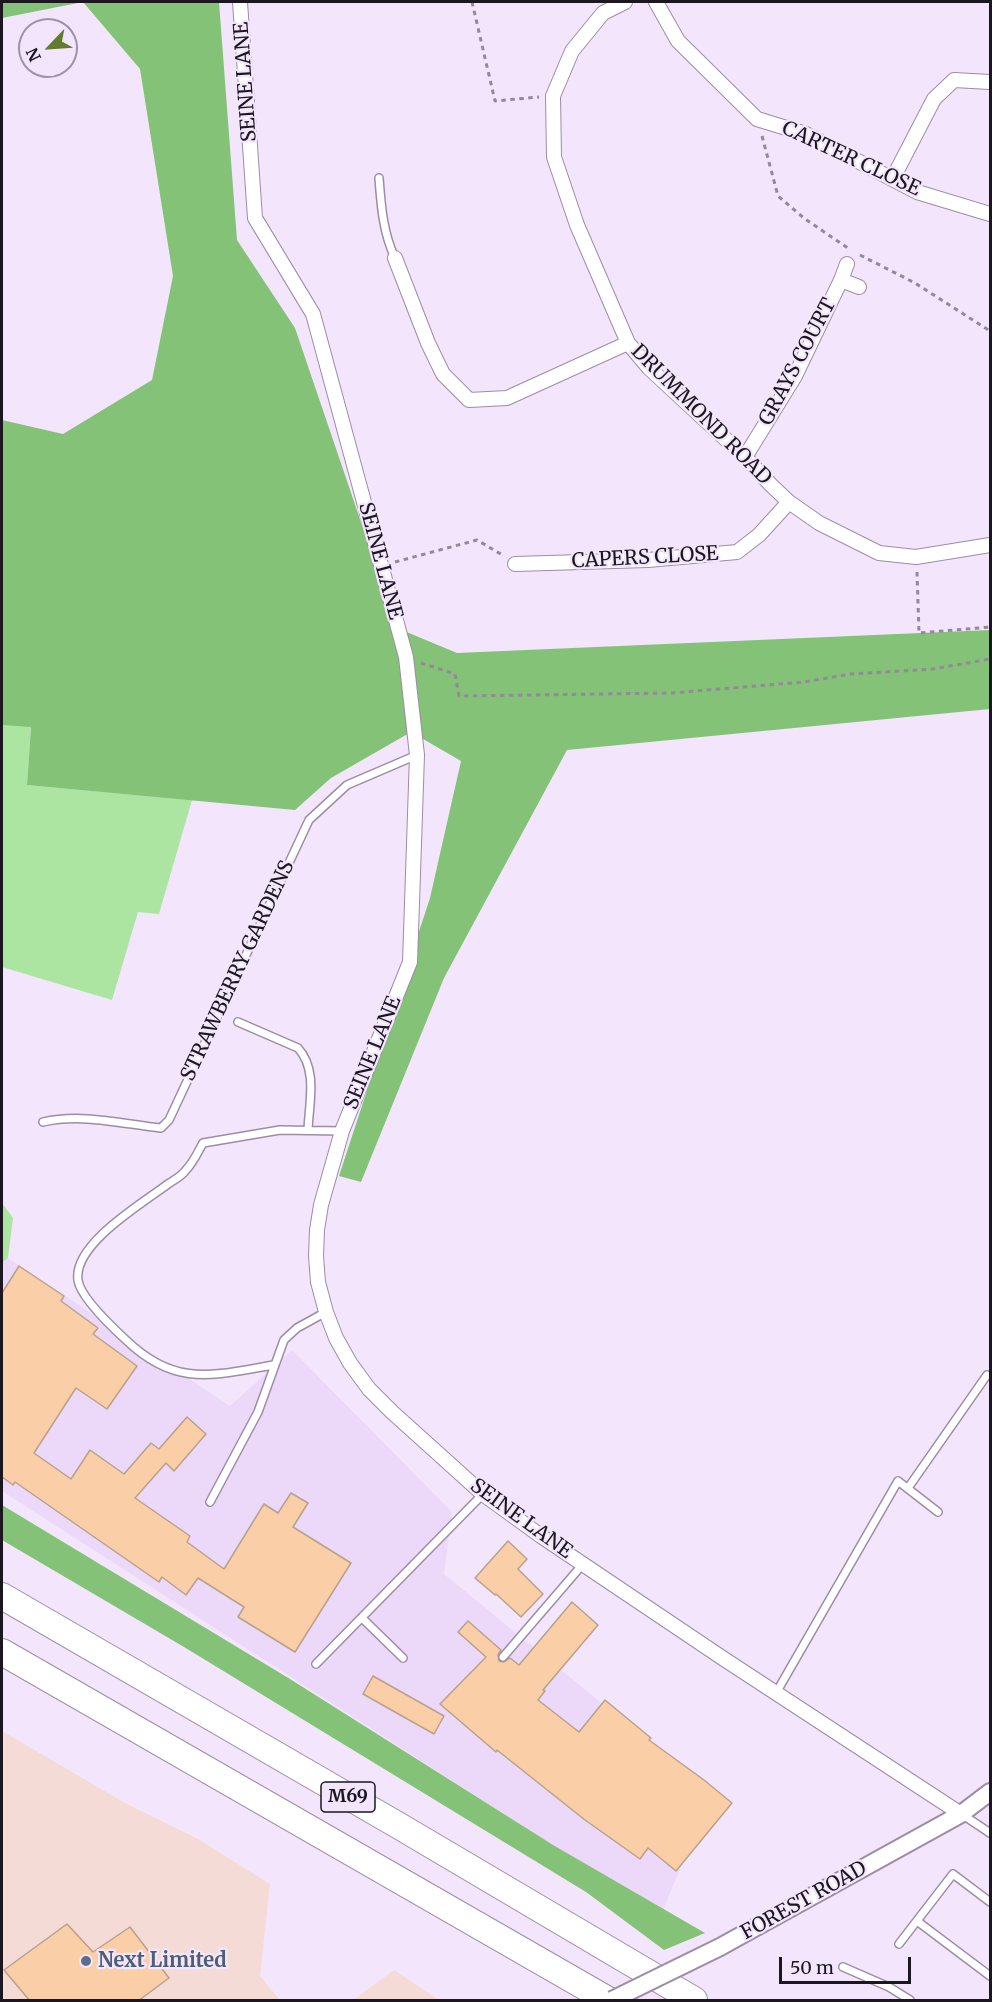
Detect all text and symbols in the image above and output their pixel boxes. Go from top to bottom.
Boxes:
north arrow [18,18,78,78]
street label: SEINE LANE [230,21,262,143]
text: N [22,45,45,65]
street label: CARTER CLOSE [778,116,924,202]
street label: GRAYS COURT [754,294,842,430]
street label: DRUMMOND ROAD [626,340,776,490]
street label: SEINE LANE [353,500,407,622]
street label: CAPERS CLOSE [571,542,719,574]
street label: STRAWBERRY GARDENS [176,857,300,1085]
street label: SEINE LANE [339,993,407,1113]
street label: SEINE LANE [465,1474,577,1564]
road number: M69 [321,1782,375,1812]
street label: FOREST ROAD [737,1857,871,1945]
scale bar [782,1945,914,1983]
place label: Next Limited [98,1949,227,1973]
marker: Next Limited [79,1954,93,1968]
text: 50 m [790,1956,834,1979]

